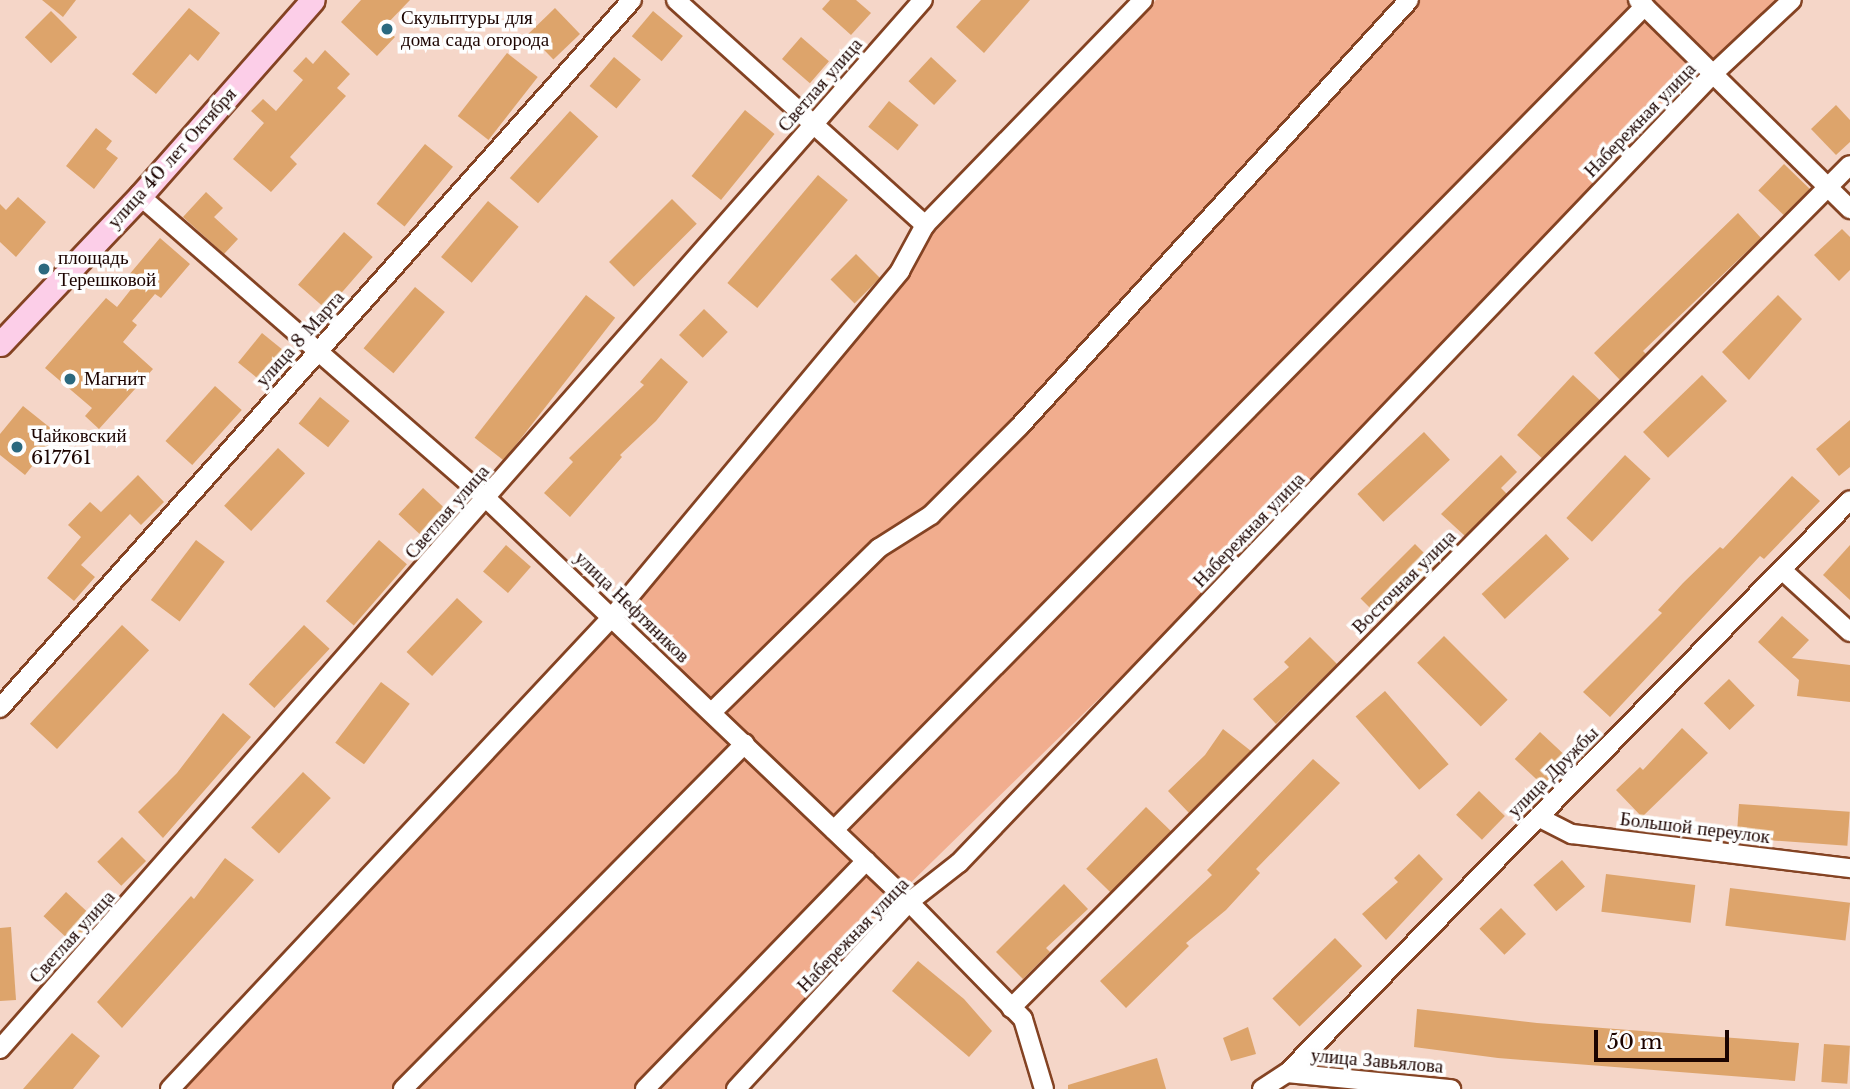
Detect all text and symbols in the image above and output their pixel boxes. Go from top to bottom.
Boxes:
place label: Скульптуры для дома сада огорода [401,7,549,51]
marker: Скульптуры для дома сада огорода [379,21,395,37]
street label: Светлая улица [773,33,867,137]
street label: Набережная улица [1579,58,1701,182]
street label: улица 40 лет Октября [103,83,241,233]
place label: площадь Терешковой [58,247,156,291]
marker: площадь Терешковой [36,261,52,277]
street label: улица 8 Марта [251,286,349,392]
place label: Магнит [84,368,146,390]
marker: Магнит [62,371,78,387]
place label: Чайковский 617761 [31,425,127,469]
marker: Чайковский 617761 [9,439,25,455]
street label: Светлая улица [400,460,494,564]
street label: Набережная улица [1188,468,1310,592]
street label: Восточная улица [1347,525,1461,639]
street label: улица Нефтяников [570,546,694,668]
street label: улица Дружбы [1503,722,1603,822]
street label: Большой переулок [1619,807,1771,849]
street label: Набережная улица [792,873,914,997]
street label: Светлая улица [24,886,120,988]
scale bar [1598,1016,1733,1060]
text: 50 m [1607,1029,1662,1055]
street label: улица Завьялова [1310,1044,1444,1078]

